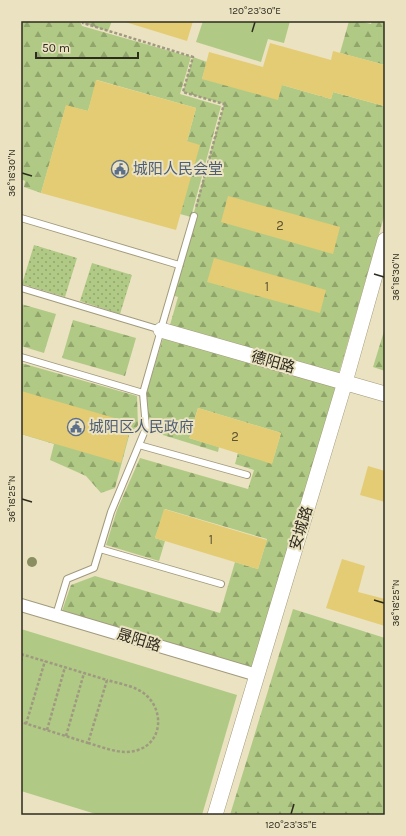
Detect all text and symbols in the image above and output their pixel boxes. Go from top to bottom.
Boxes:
text: 120°23'30"E [229,5,281,17]
scale bar [36,34,138,60]
text: 50 m [42,41,70,55]
text: 36°18'30"N [6,149,18,197]
public building icon: 城阳人民会堂 [110,159,130,179]
place label: 城阳人民会堂 [133,160,223,178]
house number: 2 [276,218,284,233]
text: 36°18'30"N [390,253,402,301]
house number: 1 [265,279,269,294]
street label: 德阳路 [249,347,297,377]
public building icon: 城阳区人民政府 [66,417,86,437]
place label: 城阳区人民政府 [89,418,194,436]
house number: 2 [231,429,239,444]
text: 36°18'25"N [6,475,18,523]
street label: 安城路 [286,504,316,552]
house number: 1 [209,532,213,547]
text: 36°18'25"N [390,579,402,627]
street label: 晟阳路 [115,625,163,655]
text: 120°23'35"E [265,819,317,831]

